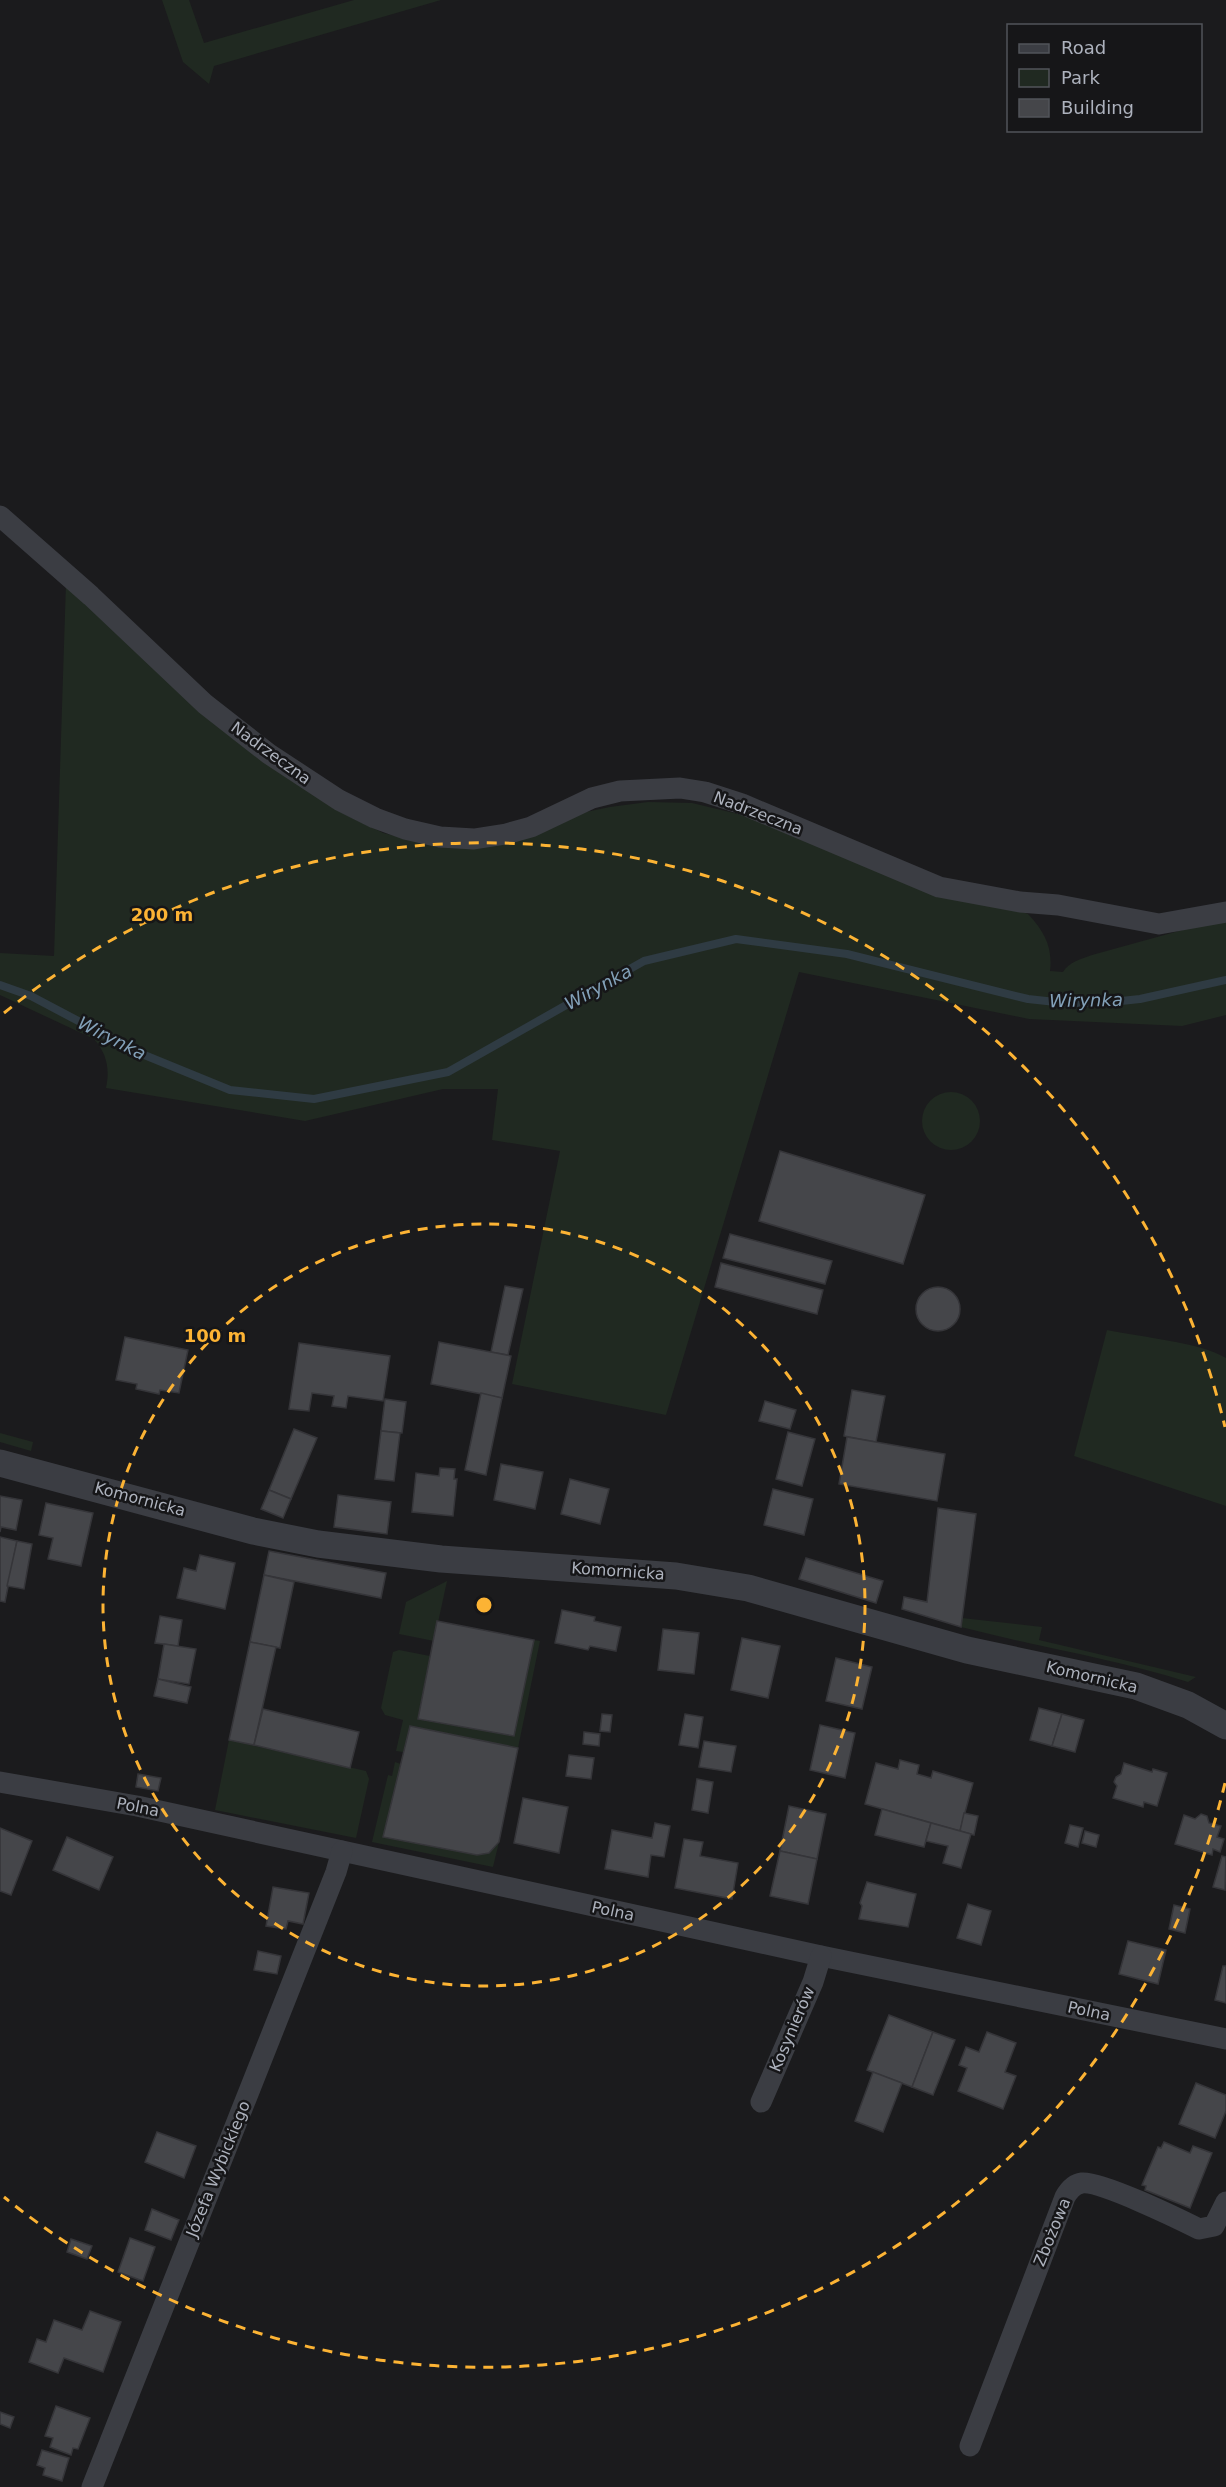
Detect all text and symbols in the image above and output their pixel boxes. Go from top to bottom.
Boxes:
legend [1007,24,1202,132]
text: Road [1061,37,1106,58]
text: Park [1061,67,1100,88]
text: Building [1061,97,1134,118]
street label: Nadrzeczna [227,718,315,788]
street label: Nadrzeczna [711,787,805,839]
text: 200 m [131,904,193,925]
water label: Wirynka [561,960,635,1014]
water label: Wirynka [1049,989,1123,1011]
water label: Wirynka [74,1012,150,1064]
text: 100 m [184,1325,246,1346]
street label: Komornicka [92,1478,188,1520]
street label: Komornicka [571,1558,665,1584]
centre of rings [474,1595,494,1615]
street label: Komornicka [1044,1657,1140,1697]
street label: Polna [115,1794,161,1820]
street label: Polna [590,1897,636,1925]
street label: Kosynierów [766,1983,818,2075]
street label: Polna [1066,1997,1112,2025]
street label: Józefa Wybickiego [182,2098,254,2241]
street label: Zbożowa [1030,2195,1074,2269]

